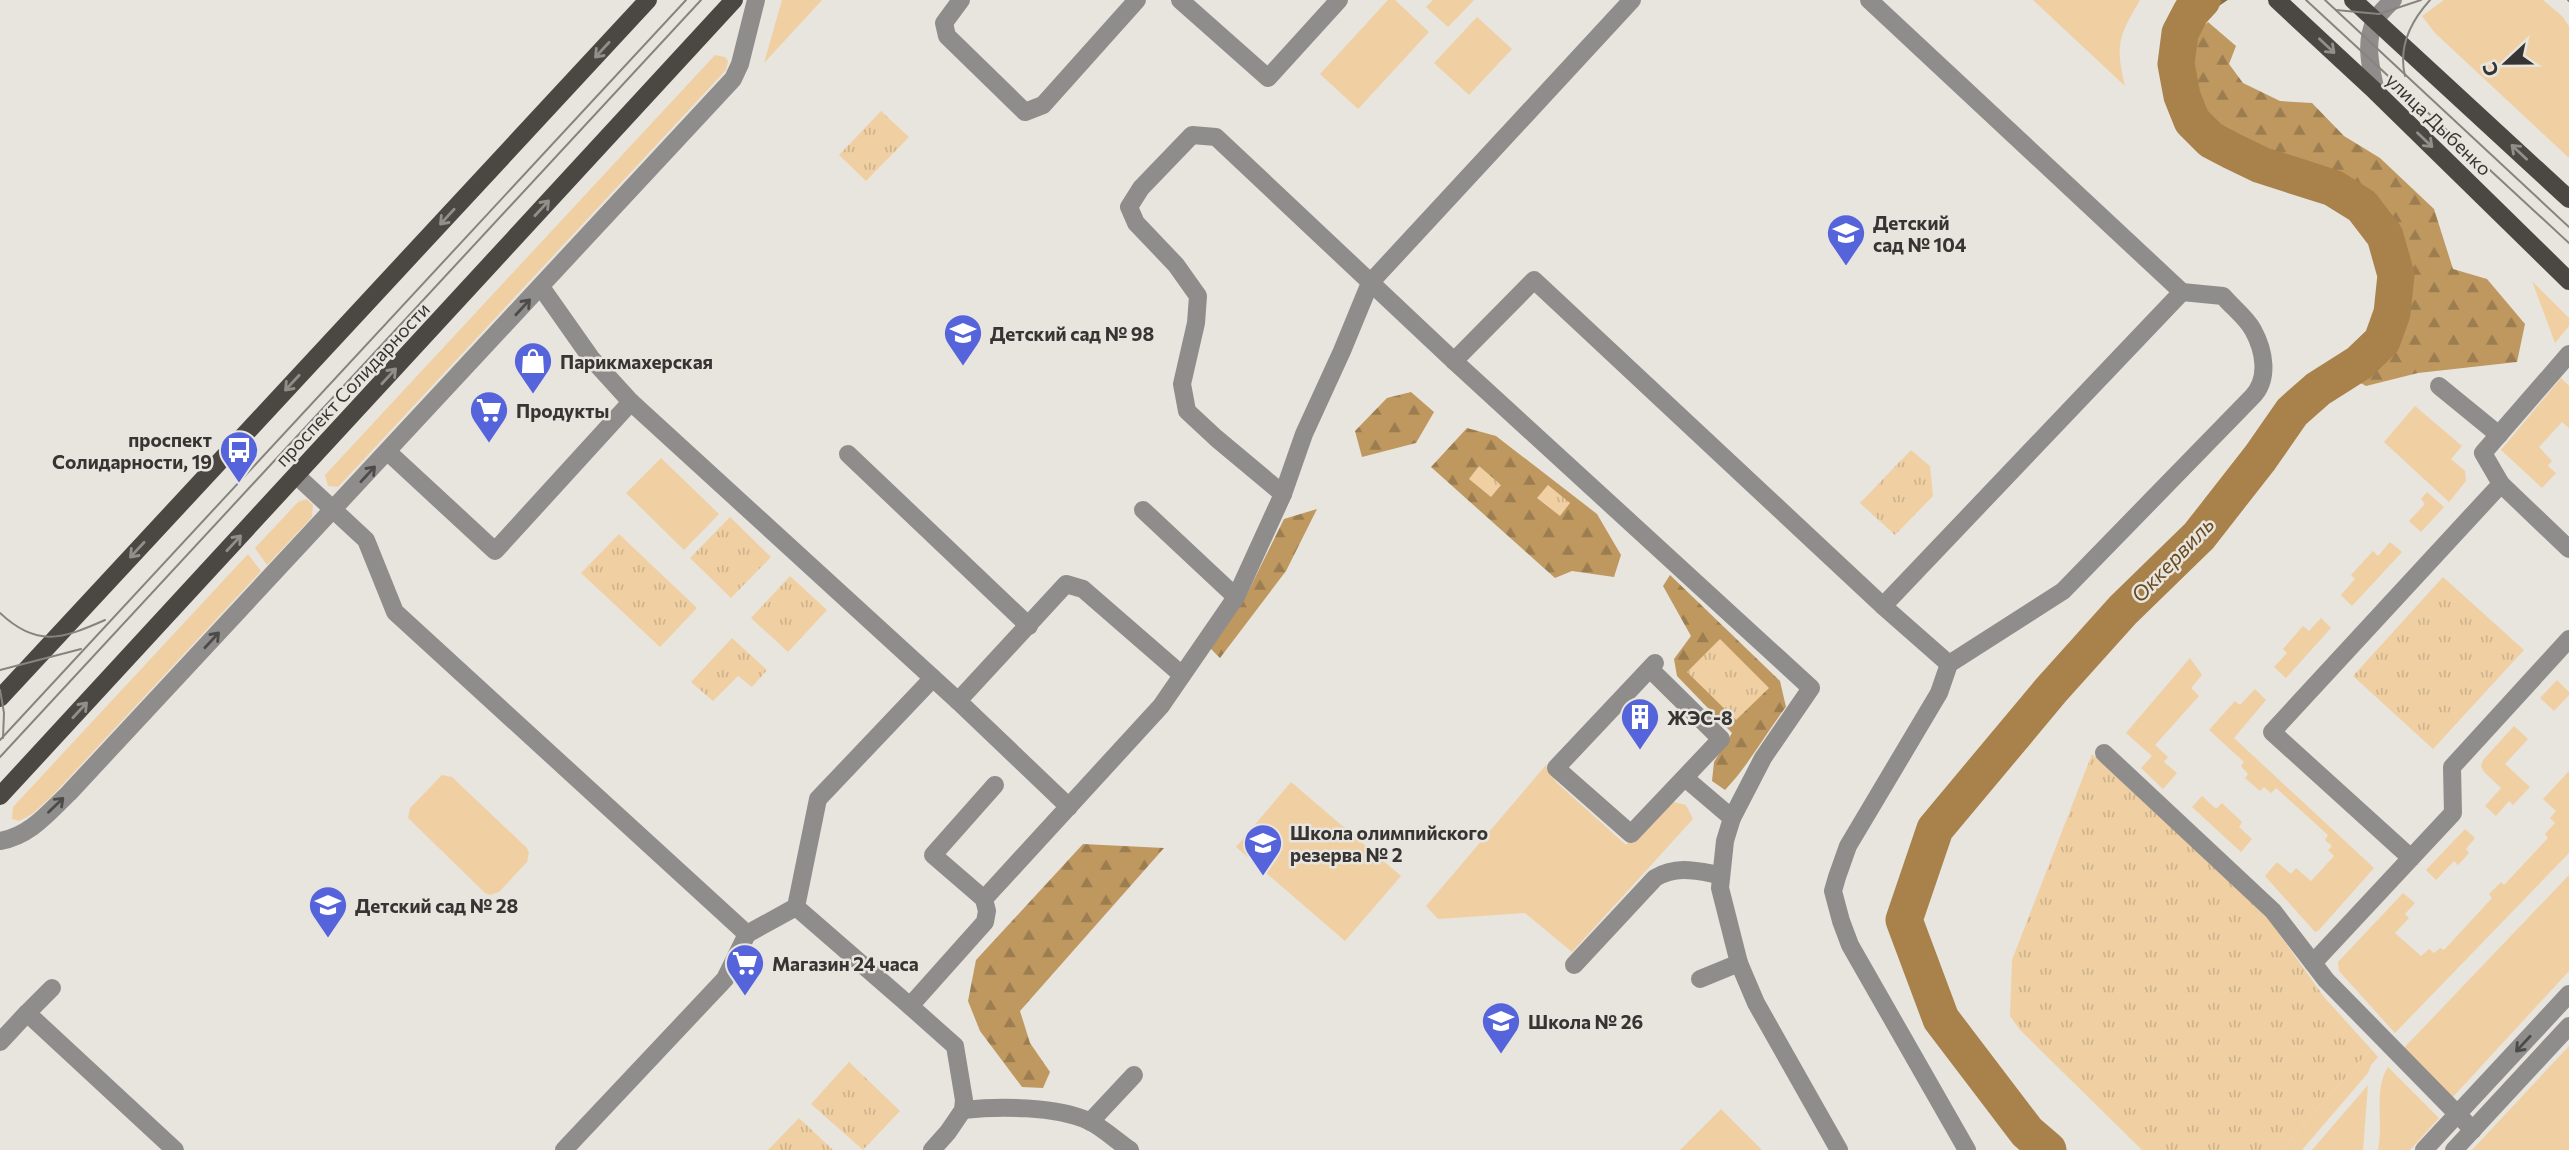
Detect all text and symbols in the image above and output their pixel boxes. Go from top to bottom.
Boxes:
north arrow [2471,28,2541,98]
one-way arrow [2318,38,2336,54]
one-way arrow [594,41,610,59]
text: С [2477,59,2503,80]
street label: улица Дыбенко [2381,68,2497,180]
one-way arrow [2416,131,2433,148]
one-way arrow [2511,144,2528,161]
one-way arrow [534,200,551,217]
one-way arrow [439,208,455,226]
place label: Детский сад № 104 [1873,211,1967,256]
school or university icon: Детский сад № 104 [1825,212,1867,267]
street label: проспект Солидарности [270,297,434,471]
one-way arrow [514,299,531,316]
school or university icon: Детский сад № 98 [942,312,984,367]
place label: Детский сад № 98 [990,322,1154,345]
shop icon: Парикмахерская [512,340,554,395]
place label: Парикмахерская [560,350,713,373]
one-way arrow [380,368,397,385]
one-way arrow [284,374,301,391]
supermarket icon: Продукты [468,389,510,444]
place label: Продукты [516,399,609,422]
place label: проспект Солидарности, 19 [52,428,212,473]
bus stop icon: проспект Солидарности, 19 [218,429,260,484]
one-way arrow [360,465,376,483]
water label: Оккервиль [2125,511,2219,607]
one-way arrow [226,534,242,552]
one-way arrow [129,541,146,558]
one-way arrow [204,632,221,649]
building icon: ЖЭС-8 [1619,696,1661,751]
one-way arrow [71,702,88,719]
place label: ЖЭС-8 [1667,706,1733,729]
one-way arrow [48,797,65,814]
place label: Школа олимпийского резерва № 2 [1290,821,1488,866]
school or university icon: Школа олимпийского резерва № 2 [1242,822,1284,877]
school or university icon: Детский сад № 28 [307,884,349,939]
place label: Детский сад № 28 [355,894,518,917]
supermarket icon: Магазин 24 часа [724,942,766,997]
place label: Магазин 24 часа [772,952,919,975]
school or university icon: Школа № 26 [1480,1000,1522,1055]
place label: Школа № 26 [1528,1010,1643,1033]
one-way arrow [2514,1035,2531,1052]

